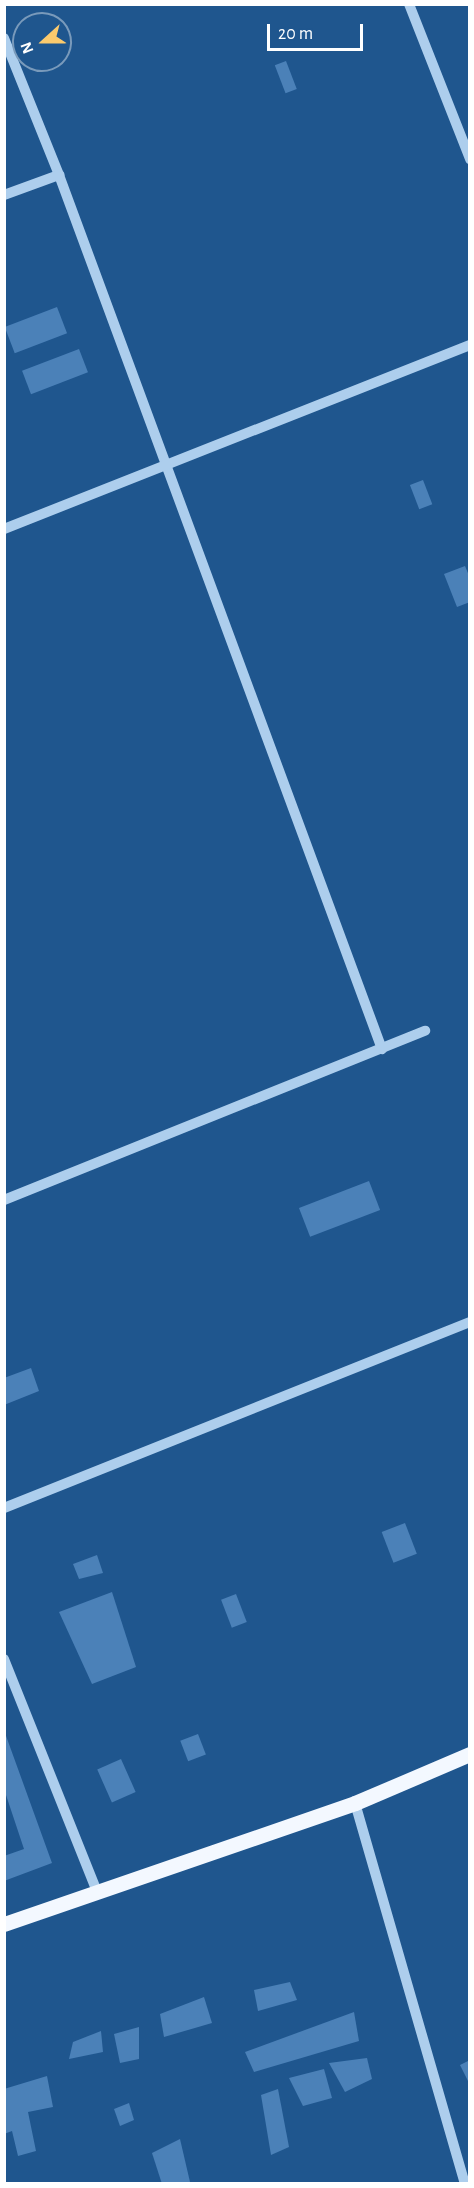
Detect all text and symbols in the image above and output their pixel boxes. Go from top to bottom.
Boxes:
north arrow [12,12,72,72]
scale bar [270,12,366,50]
text: 20 m [278,25,313,43]
text: N [18,40,37,56]

